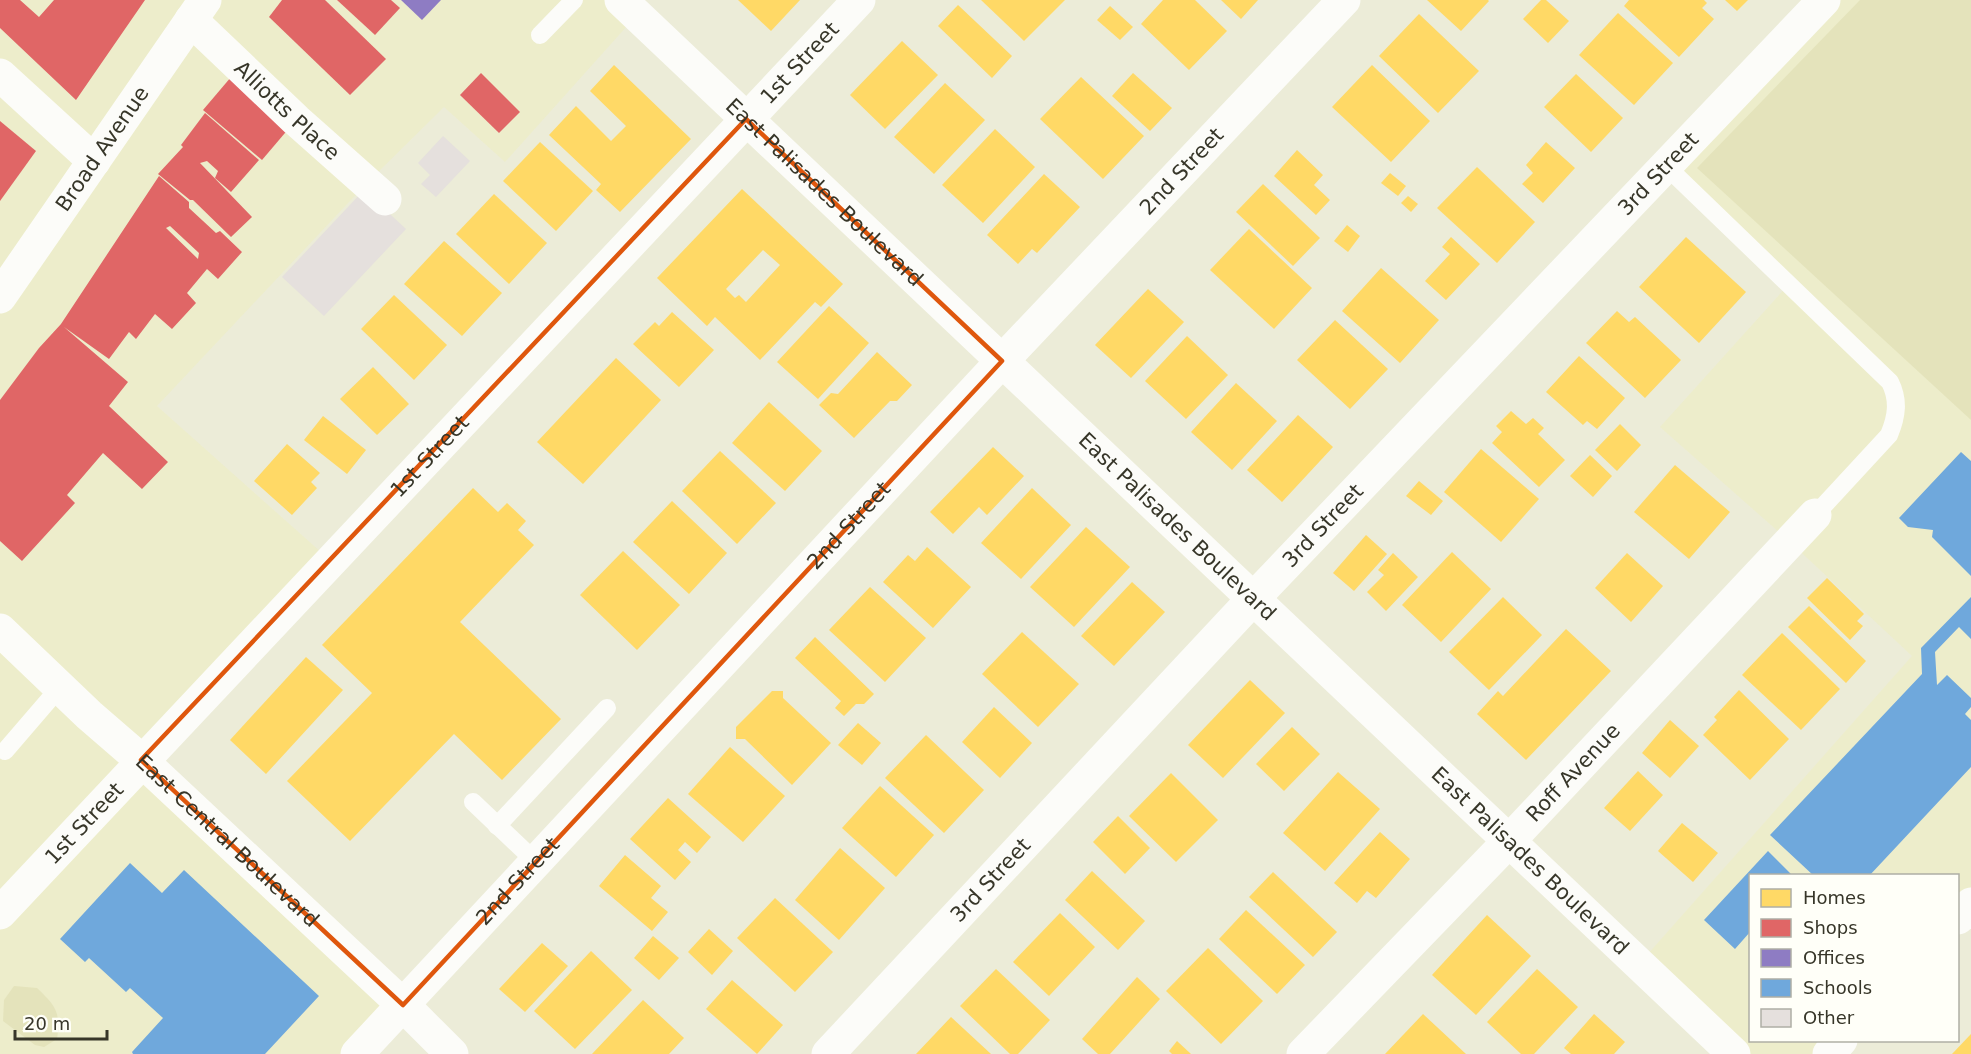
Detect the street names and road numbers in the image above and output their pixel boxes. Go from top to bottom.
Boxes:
street label: 1st Street [756,17,844,109]
street label: Alliotts Place [230,56,345,165]
street label: Broad Avenue [51,82,154,216]
street label: East Palisades Boulevard [721,94,928,291]
street label: 2nd Street [1135,123,1228,220]
street label: 3rd Street [1613,127,1703,220]
street label: 1st Street [386,411,474,502]
street label: East Palisades Boulevard [1074,428,1281,626]
street label: 2nd Street [802,477,895,574]
street label: 3rd Street [1278,479,1368,572]
street label: Roff Avenue [1521,719,1625,827]
street label: East Central Boulevard [131,749,324,932]
street label: East Palisades Boulevard [1427,762,1634,960]
street label: 1st Street [40,778,128,869]
street label: 2nd Street [471,833,564,930]
street label: 3rd Street [946,833,1035,927]

